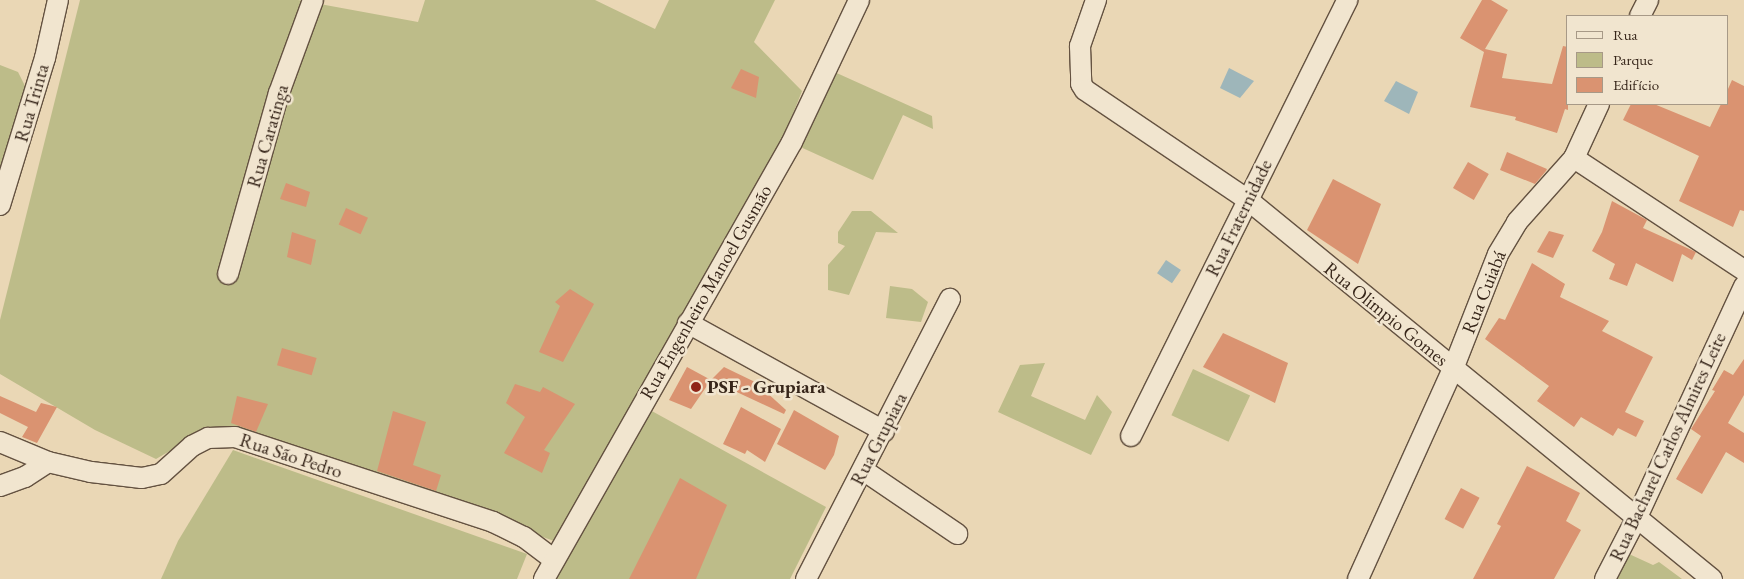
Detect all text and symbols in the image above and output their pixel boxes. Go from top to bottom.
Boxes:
legend [1566,15,1729,105]
text: Rua [1613,25,1638,44]
text: Parque [1613,50,1653,69]
street label: Rua Trinta [10,61,54,145]
text: Edifício [1613,75,1659,94]
street label: Rua Caratinga [242,82,294,190]
street label: Rua Fraternidade [1201,156,1277,280]
street label: Rua Engenheiro Manoel Gusmão [635,181,777,403]
street label: Rua Cuiabá [1457,247,1511,337]
street label: Rua Olimpio Gomes [1319,257,1453,371]
street label: Rua Bacharel Carlos Almires Leite [1605,329,1731,565]
place label: PSF - Grupiara [707,376,826,398]
marker: PSF - Grupiara [689,380,703,394]
street label: Rua Grupiara [846,389,912,489]
street label: Rua São Pedro [237,429,345,483]

